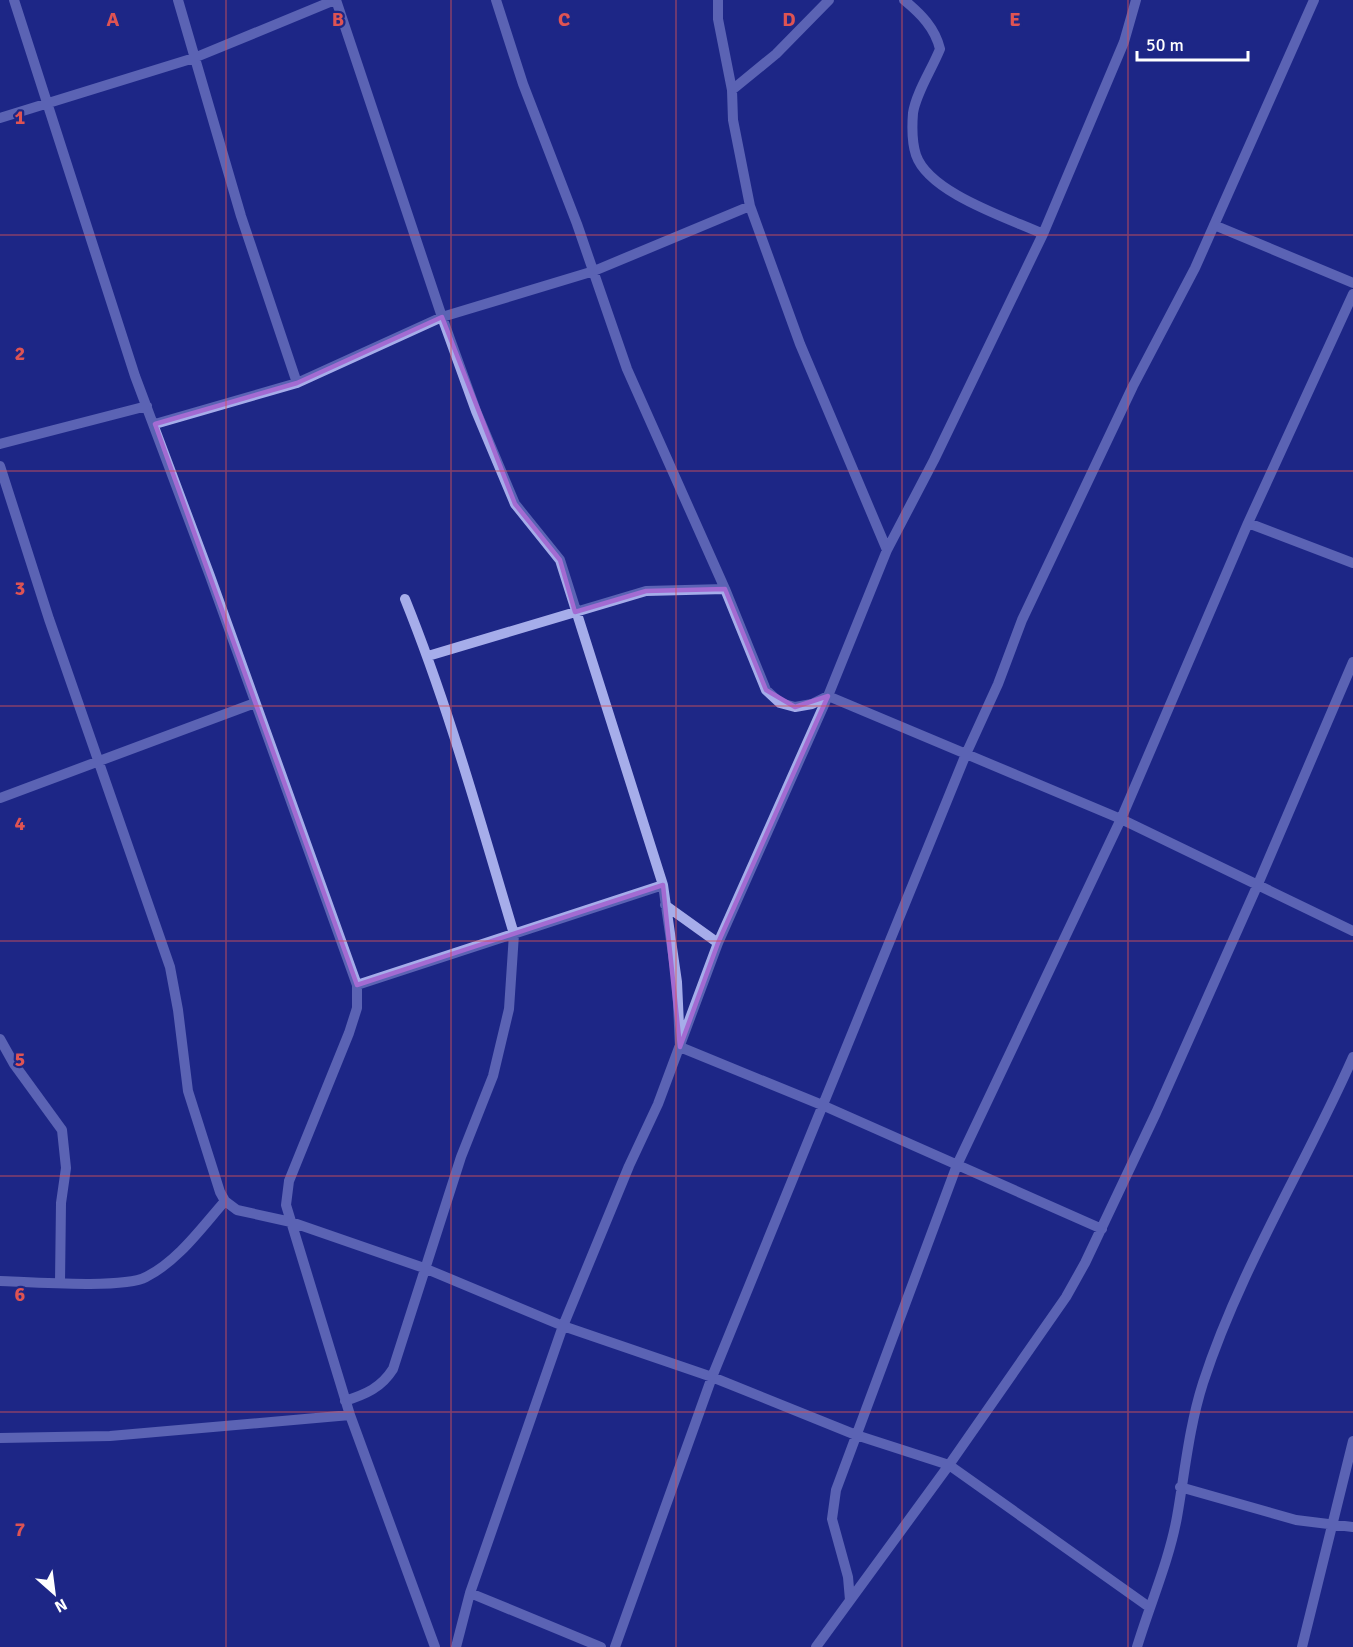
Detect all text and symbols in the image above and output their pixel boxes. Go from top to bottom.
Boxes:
text: A [107,7,120,32]
text: B [332,7,344,32]
text: C [558,7,570,32]
text: D [782,7,796,32]
text: E [1009,7,1021,32]
scale bar [1137,24,1248,62]
text: 50 m [1146,34,1184,56]
text: 1 [15,105,26,130]
text: 2 [15,341,25,366]
text: 3 [15,576,25,601]
text: 4 [15,811,26,836]
text: 5 [15,1047,25,1072]
text: 6 [15,1282,26,1307]
text: 7 [15,1517,26,1542]
north arrow [24,1563,84,1623]
text: N [51,1594,70,1617]

